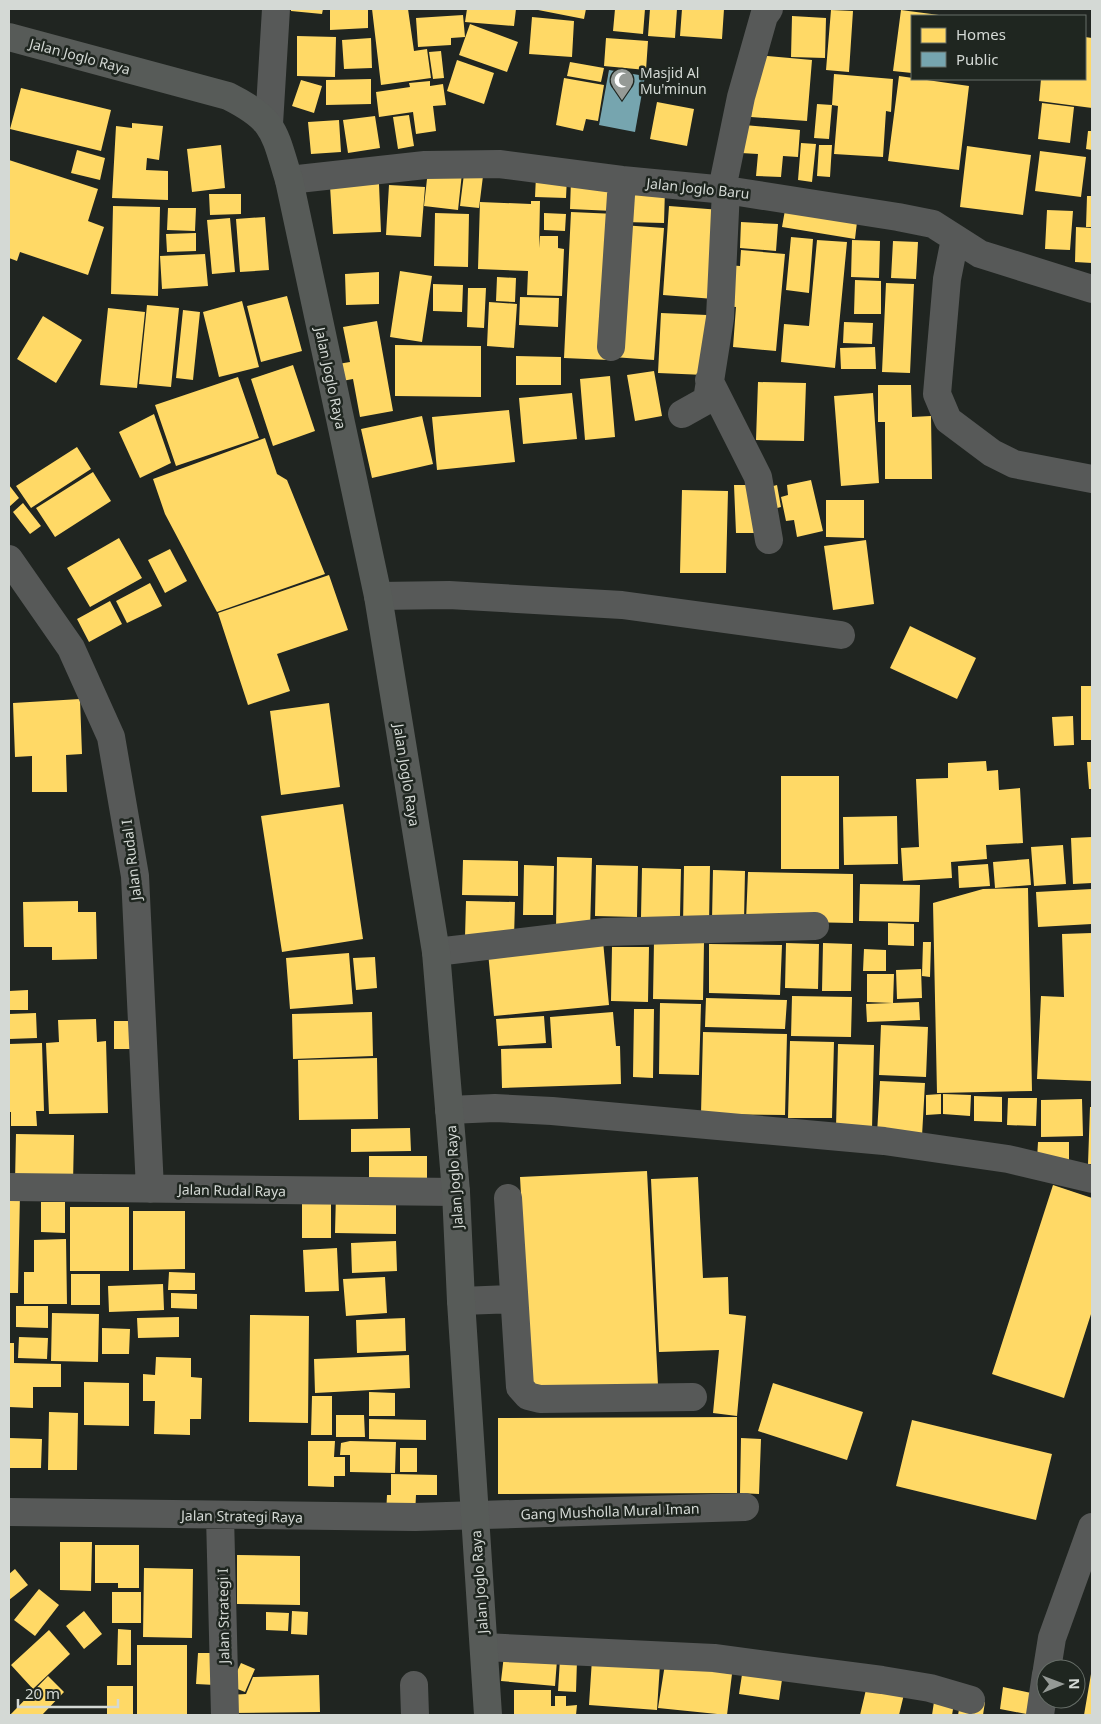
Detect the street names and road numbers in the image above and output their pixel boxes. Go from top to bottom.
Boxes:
street label: Jalan Joglo Raya [26,33,133,79]
street label: Jalan Joglo Baru [644,173,750,203]
street label: Jalan Joglo Raya [311,323,351,431]
street label: Jalan Joglo Raya [389,720,424,828]
street label: Jalan Rudal I [117,818,146,903]
street label: Jalan Joglo Raya [441,1125,467,1231]
street label: Jalan Rudal Raya [176,1180,286,1200]
street label: Gang Musholla Mural Iman [520,1498,700,1524]
street label: Jalan Strategi Raya [179,1505,303,1527]
street label: Jalan Joglo Raya [466,1530,492,1636]
street label: Jalan Strategi I [213,1568,233,1666]

